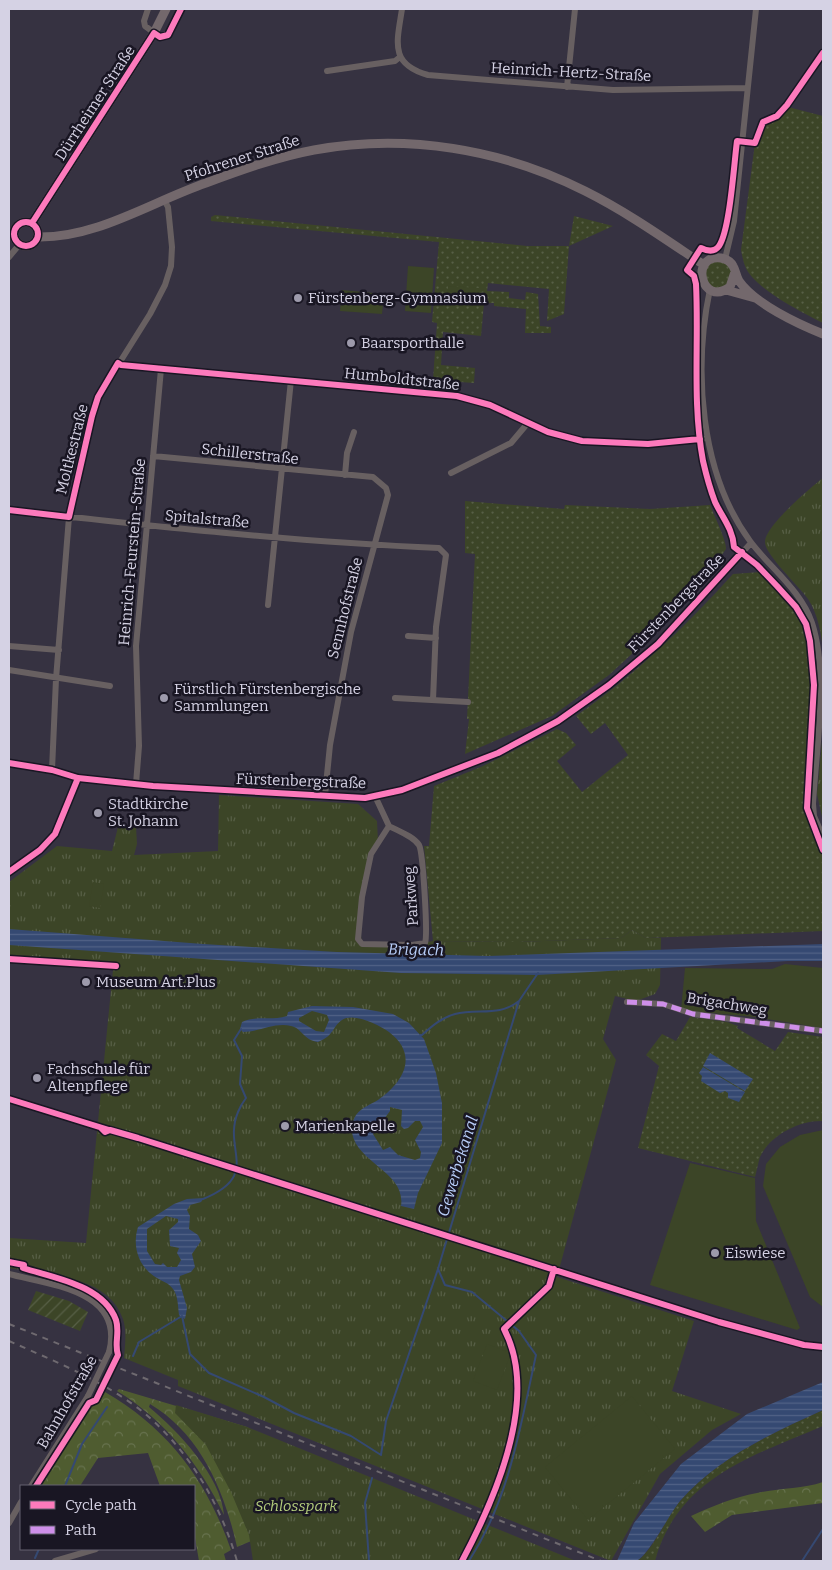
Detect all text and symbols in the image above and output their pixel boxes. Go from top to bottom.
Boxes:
street label: Dürrheimer Straße [51,42,139,164]
street label: Heinrich-Hertz-Straße [490,59,652,85]
street label: Pfohrener Straße [182,131,302,185]
place label: Fürstenberg-Gymnasium [308,289,487,307]
marker: Fürstenberg-Gymnasium [292,292,304,304]
place label: Baarsporthalle [361,334,464,352]
marker: Baarsporthalle [345,337,357,349]
street label: Humboldtstraße [343,364,461,394]
street label: Moltkestraße [52,402,92,496]
street label: Schillerstraße [200,440,300,468]
street label: Heinrich-Feurstein-Straße [115,458,149,646]
street label: Spitalstraße [164,506,250,532]
street label: Fürstenbergstraße [624,550,728,656]
street label: Sennhofstraße [324,555,366,661]
place label: Fürstlich Fürstenbergische Sammlungen [174,680,361,715]
marker: Fürstlich Fürstenbergische Sammlungen [158,692,170,704]
street label: Fürstenbergstraße [236,770,366,792]
place label: Stadtkirche St. Johann [108,795,188,830]
marker: Stadtkirche St. Johann [92,807,104,819]
street label: Parkweg [400,866,422,926]
water label: Brigach [388,940,444,959]
place label: Museum Art.Plus [96,973,216,991]
marker: Museum Art.Plus [80,976,92,988]
street label: Brigachweg [685,989,769,1019]
place label: Fachschule für Altenpflege [47,1060,150,1095]
marker: Fachschule für Altenpflege [31,1072,43,1084]
water label: Gewerbekanal [433,1114,482,1219]
place label: Marienkapelle [295,1117,395,1135]
marker: Marienkapelle [279,1120,291,1132]
place label: Eiswiese [725,1244,786,1262]
marker: Eiswiese [709,1247,721,1259]
street label: Bahnhofstraße [33,1352,101,1452]
legend [20,1485,195,1550]
text: Cycle path [65,1496,137,1514]
park label: Schlosspark [255,1497,338,1515]
text: Path [65,1521,97,1539]

